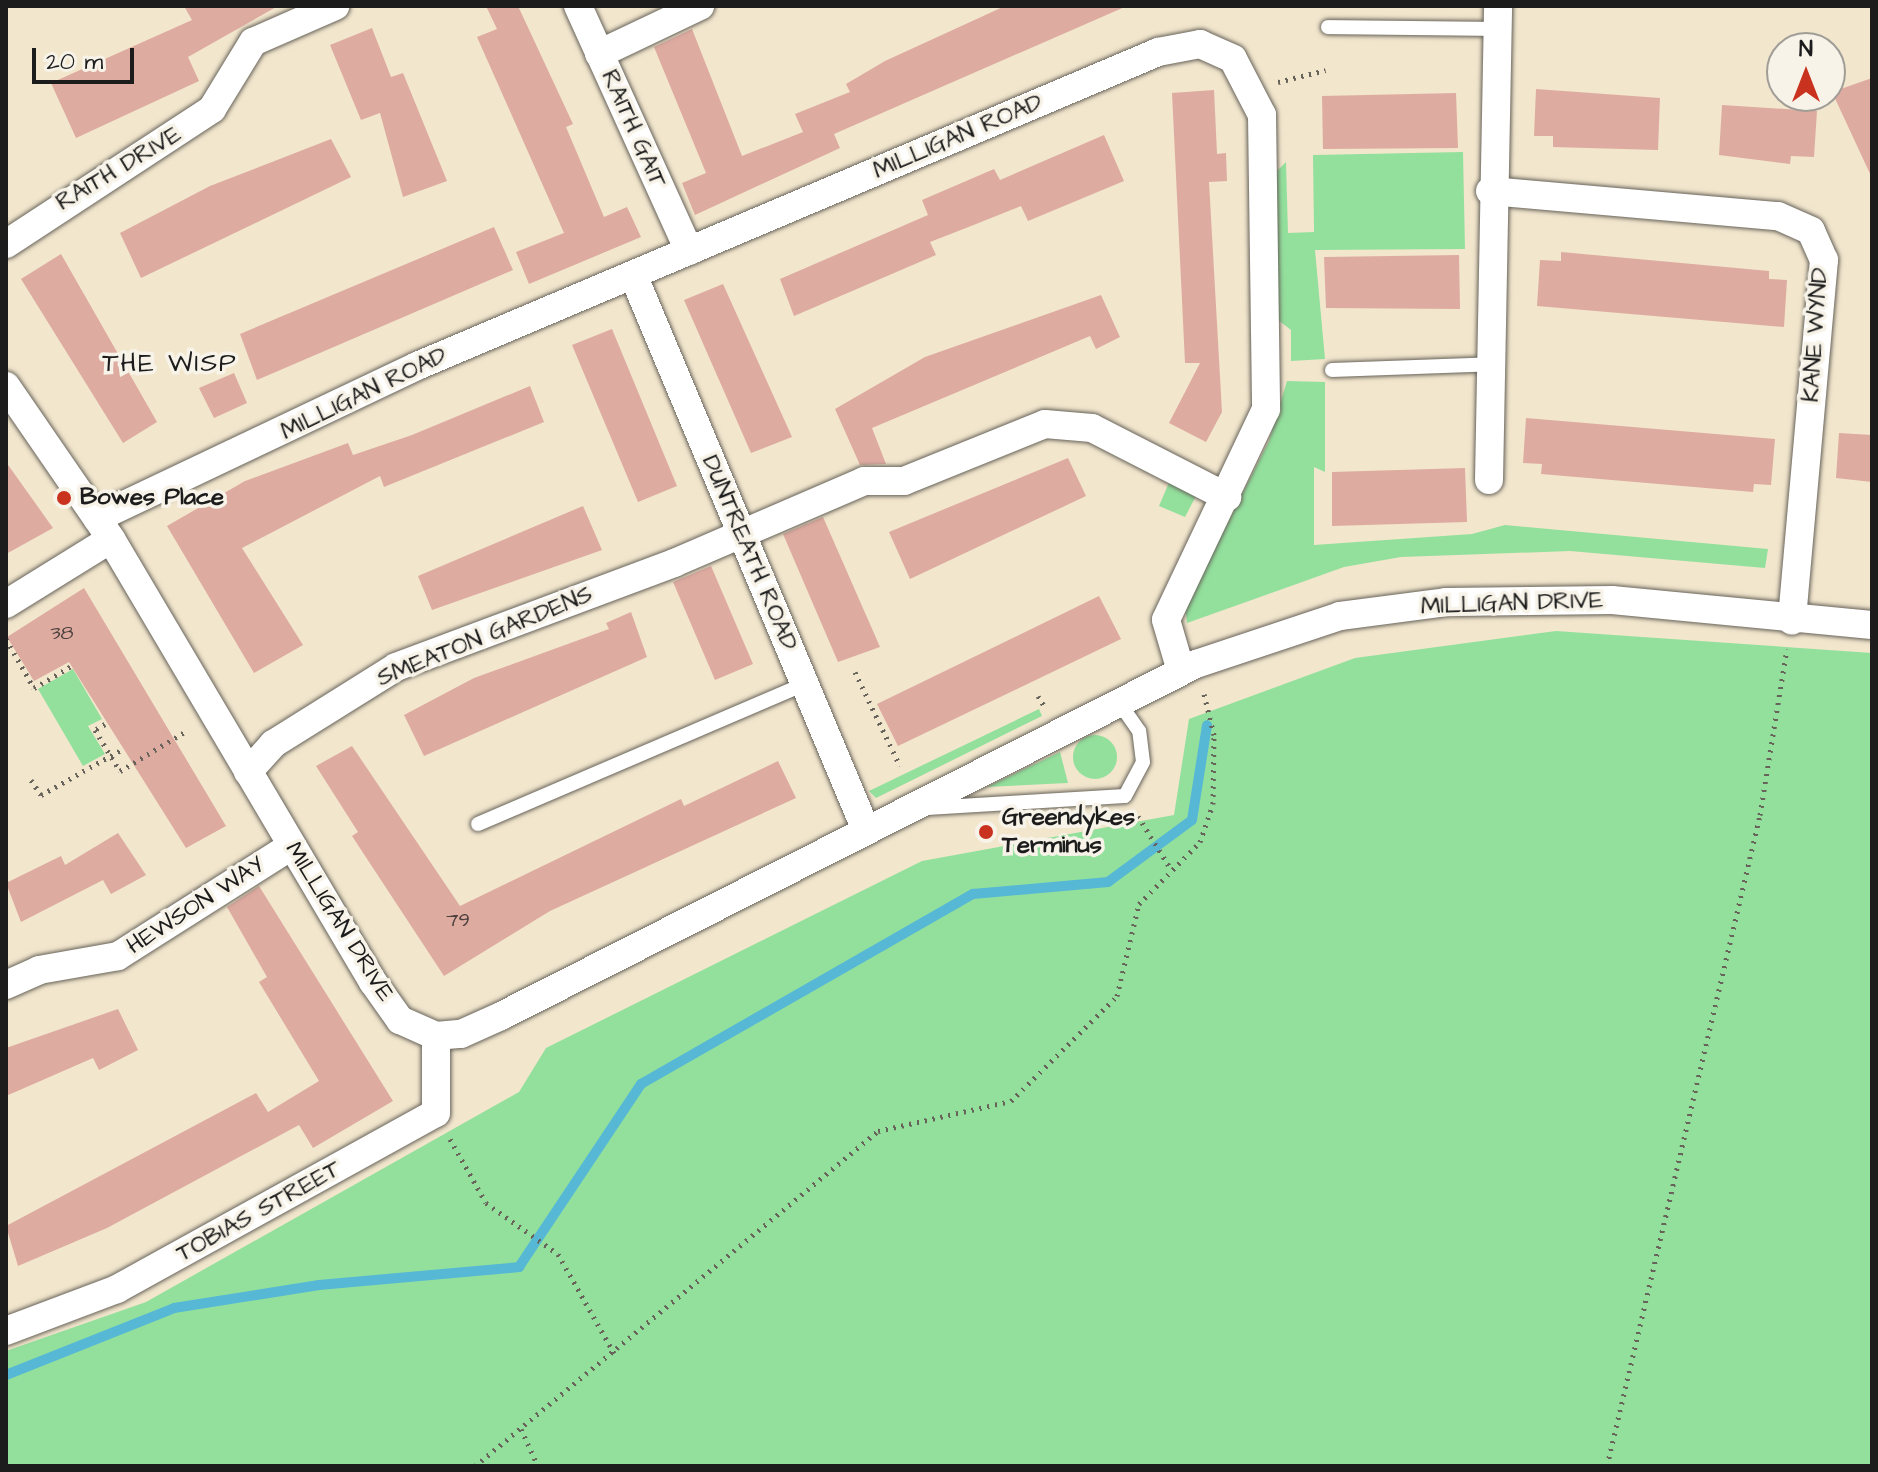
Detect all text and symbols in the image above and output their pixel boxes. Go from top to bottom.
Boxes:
scale bar [36,32,138,82]
north arrow [1766,32,1846,112]
text: N [1799,34,1813,65]
text: 20 m [46,45,103,79]
street label: RAITH GAIT [594,66,672,192]
street label: MILLIGAN ROAD [869,88,1047,186]
street label: RAITH DRIVE [51,120,187,218]
street label: KANE WYND [1797,267,1835,403]
street label: MILLIGAN ROAD [276,341,452,447]
district label: THE WISP [102,348,238,380]
street label: DUNTREATH ROAD [695,451,803,655]
place label: Bowes Place [80,484,224,512]
marker: Bowes Place [55,489,73,507]
street label: SMEATON GARDENS [373,581,597,693]
street label: MILLIGAN DRIVE [1420,586,1604,622]
house number: 38 [50,621,74,645]
place label: Greendykes Terminus [1002,804,1135,860]
marker: Greendykes Terminus [977,823,995,841]
street label: MILLIGAN DRIVE [278,837,400,1007]
street label: HEWSON WAY [122,851,270,961]
house number: 79 [446,908,470,932]
street label: TOBIAS STREET [172,1155,346,1269]

